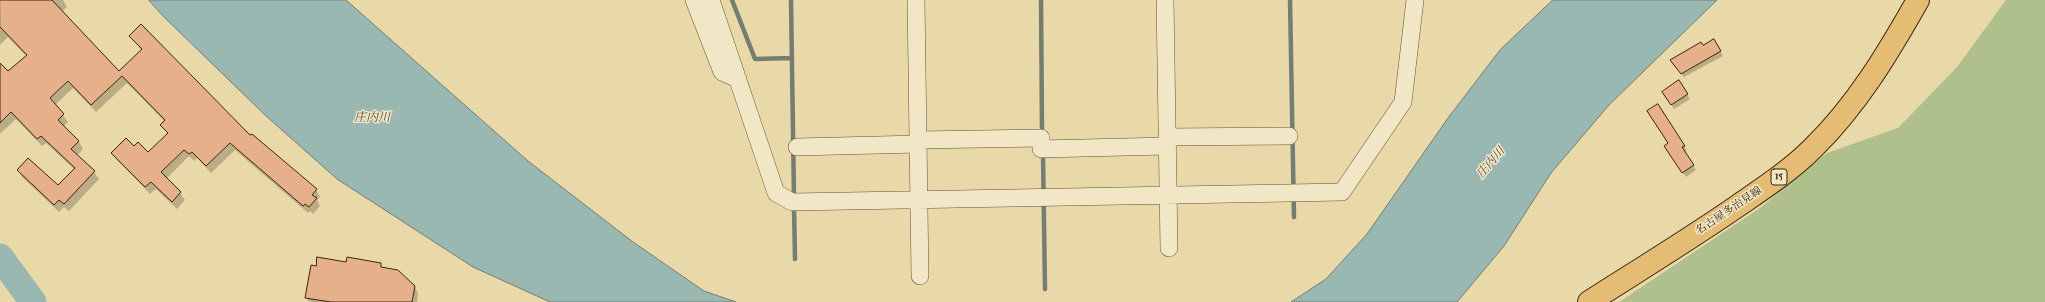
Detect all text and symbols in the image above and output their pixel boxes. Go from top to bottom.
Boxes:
water label: 庄内川 [354,111,390,125]
water label: 庄内川 [1474,145,1508,181]
road number: 15 [1771,169,1787,185]
street label: 名古屋多治見線 [1693,184,1765,238]

